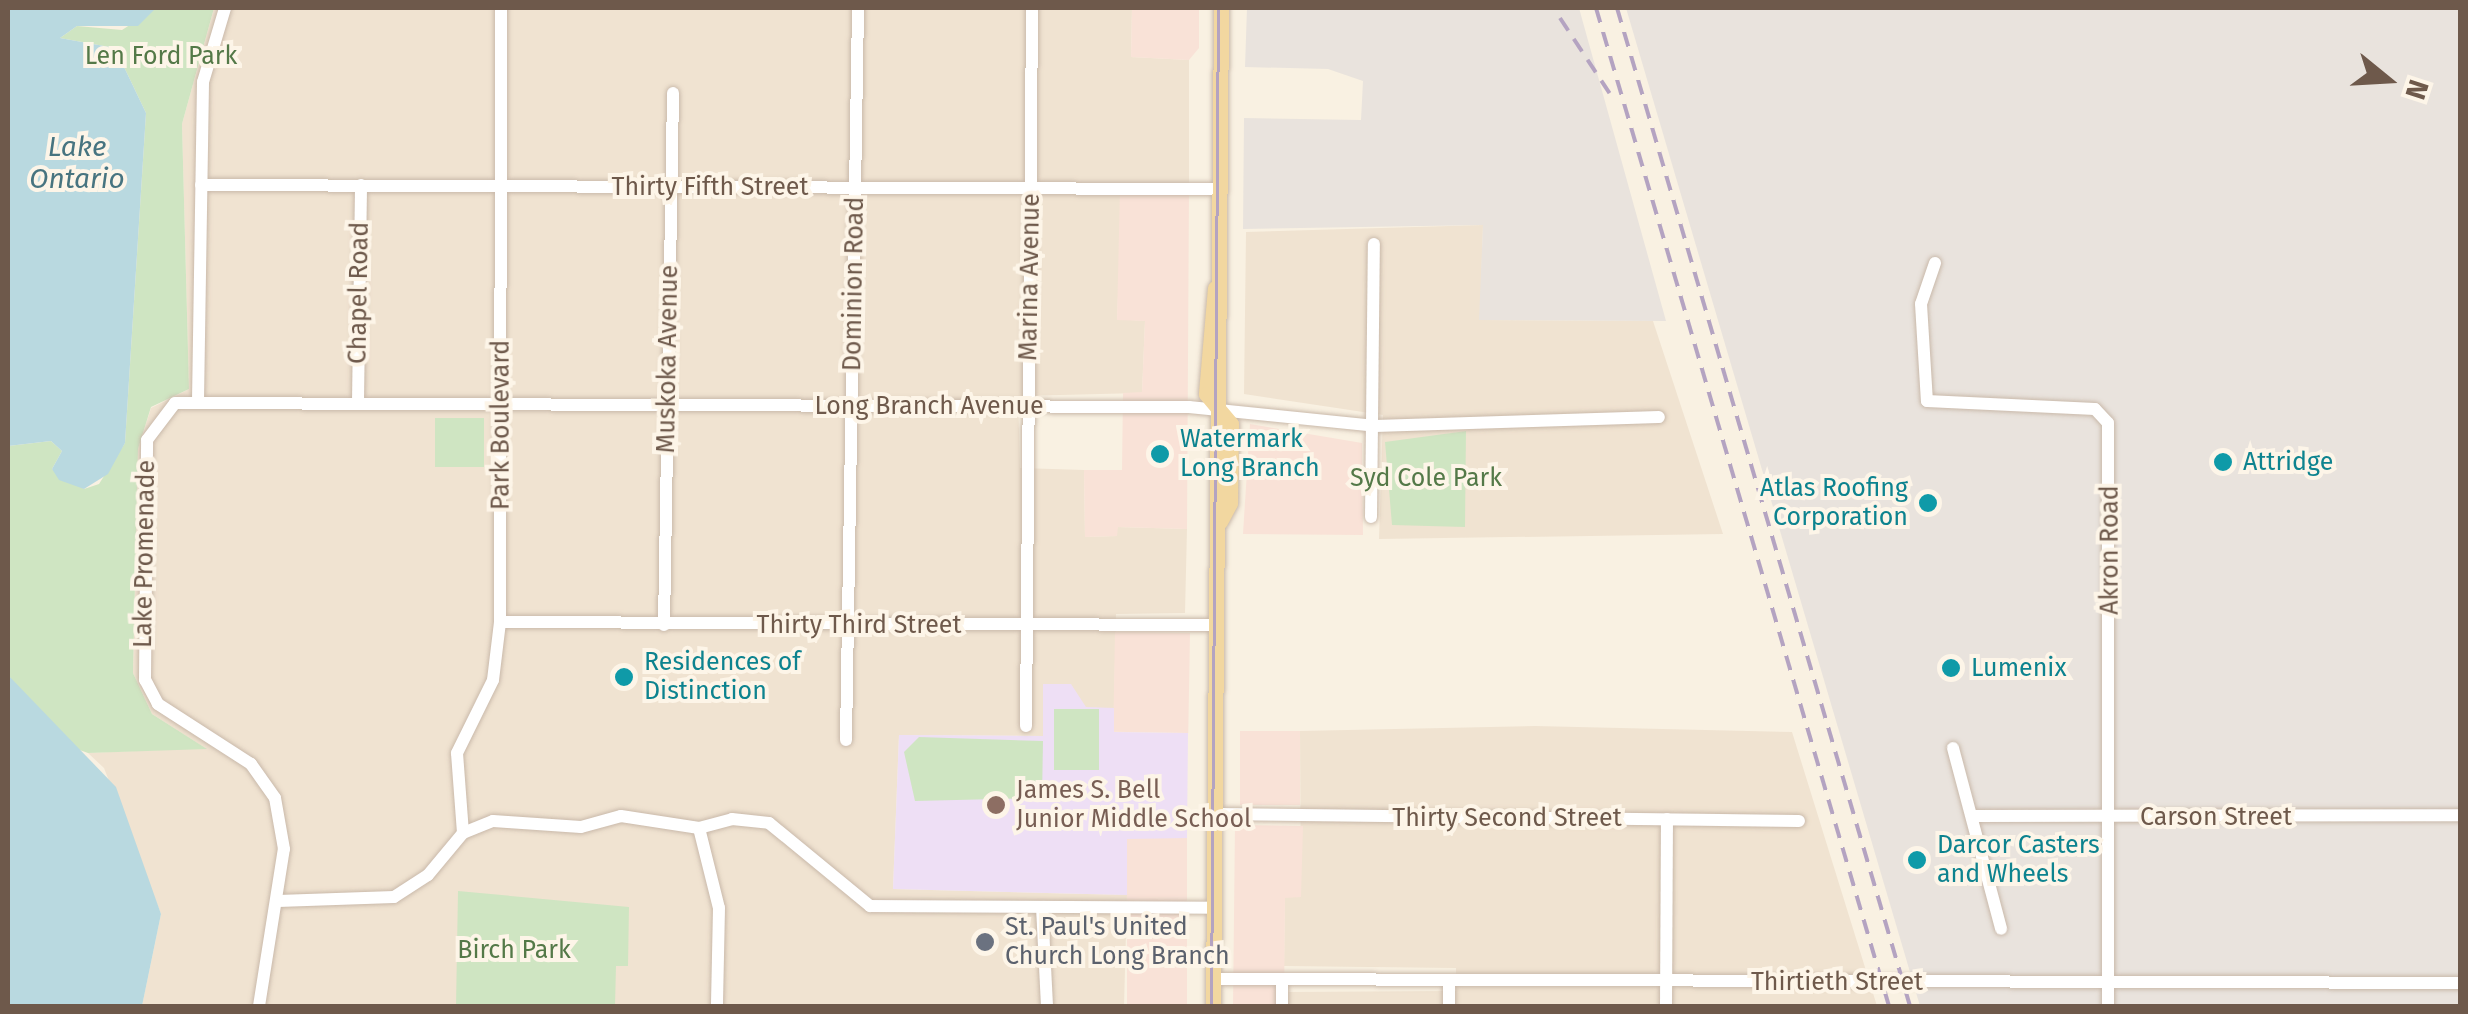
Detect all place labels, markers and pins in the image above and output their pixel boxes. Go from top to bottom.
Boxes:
place label: Watermark Long Branch [1180,425,1320,484]
marker: Watermark Long Branch [1149,443,1171,465]
place label: Attridge [2243,447,2333,477]
marker: Attridge [2212,451,2234,473]
place label: Atlas Roofing Corporation [1760,474,1908,533]
marker: Atlas Roofing Corporation [1917,492,1939,514]
place label: Residences of Distinction [644,648,801,707]
place label: Lumenix [1971,653,2066,683]
marker: Lumenix [1940,657,1962,679]
marker: Residences of Distinction [613,666,635,688]
place label: James S. Bell Junior Middle School [1016,776,1251,835]
marker: James S. Bell Junior Middle School [985,794,1007,816]
place label: Darcor Casters and Wheels [1937,831,2100,890]
marker: Darcor Casters and Wheels [1906,849,1928,871]
place label: St. Paul's United Church Long Branch [1005,913,1230,972]
marker: St. Paul's United Church Long Branch [974,931,996,953]

